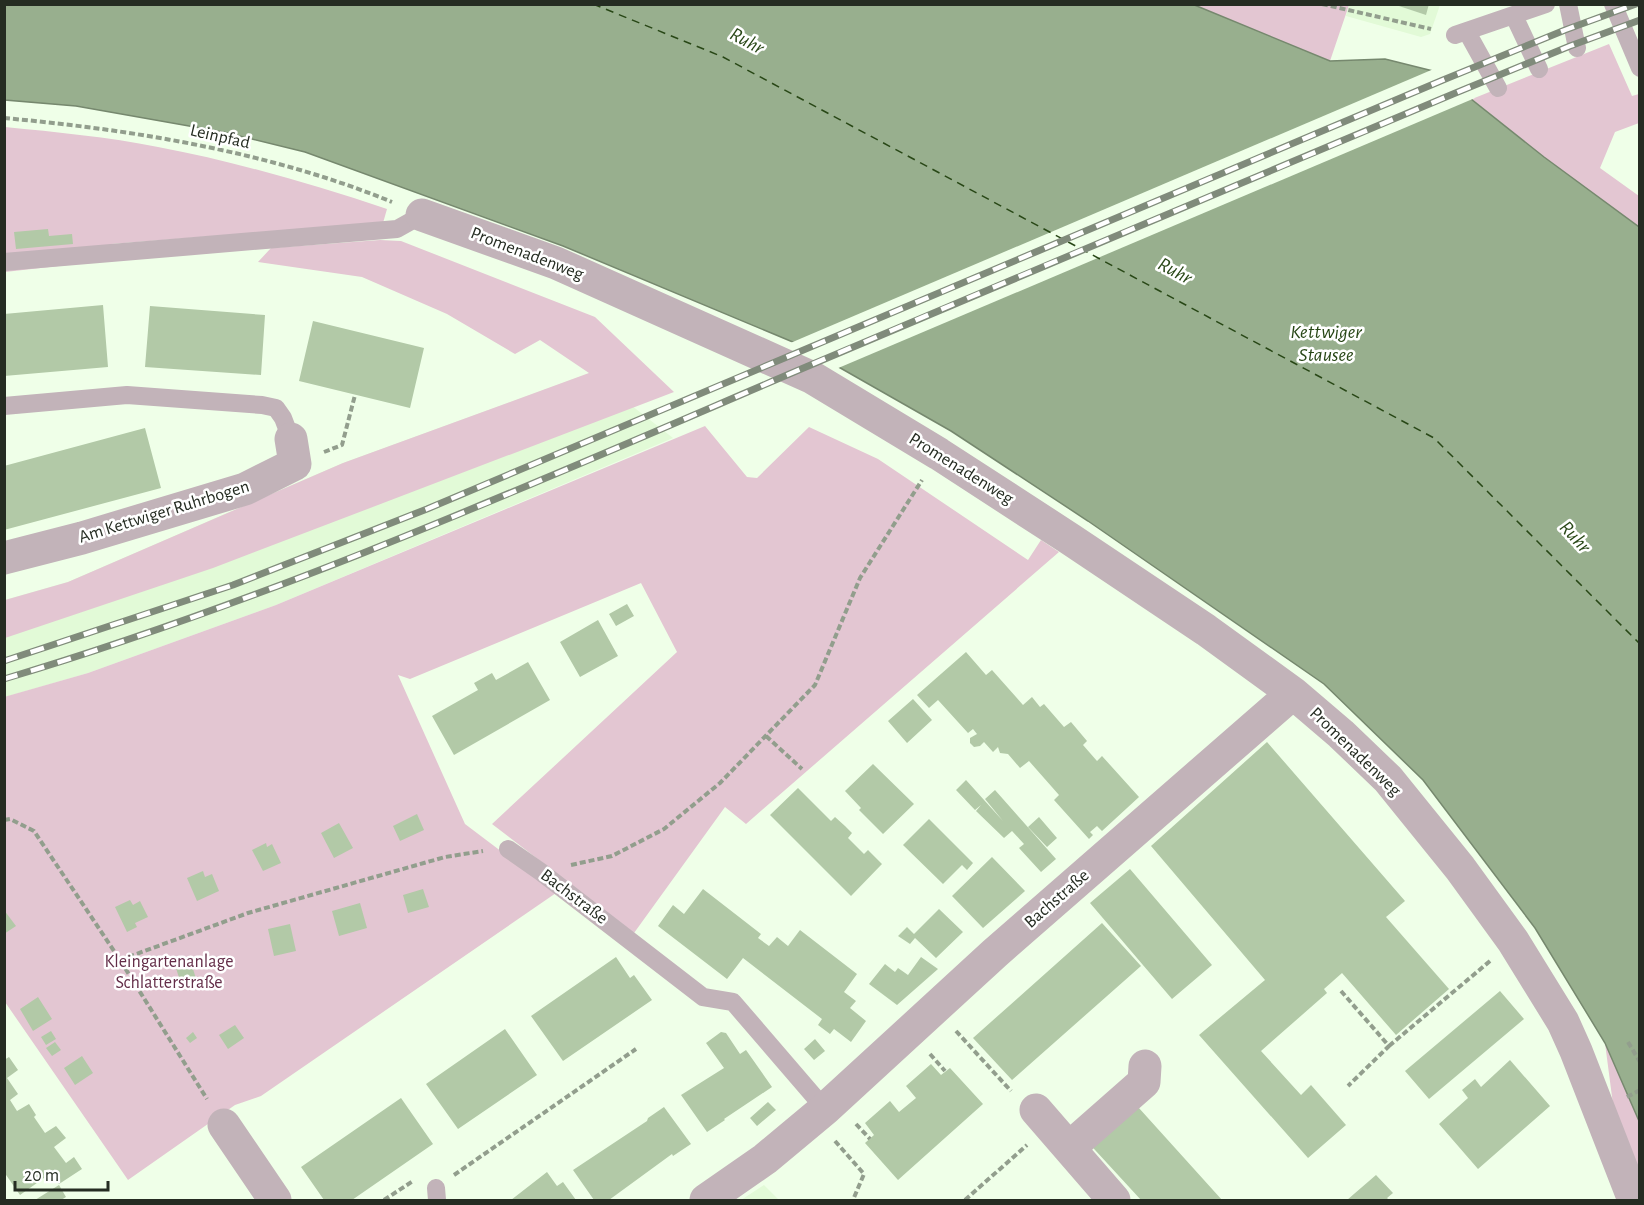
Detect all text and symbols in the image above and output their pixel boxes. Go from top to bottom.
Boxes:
water label: Ruhr [727,24,768,58]
street label: Leinpfad [188,121,252,153]
street label: Promenadenweg [468,224,586,284]
water label: Ruhr [1155,254,1196,288]
water label: Kettwiger Stausee [1290,322,1362,365]
street label: Promenadenweg [906,430,1016,508]
street label: Am Kettwiger Ruhrbogen [77,477,251,547]
water label: Ruhr [1556,517,1595,557]
street label: Promenadenweg [1306,704,1404,800]
street label: Bachstraße [537,866,611,928]
street label: Bachstraße [1021,866,1093,932]
park label: Kleingartenanlage Schlatterstraße [104,953,234,992]
scale bar [15,1154,108,1192]
text: 20 m [24,1167,59,1185]

